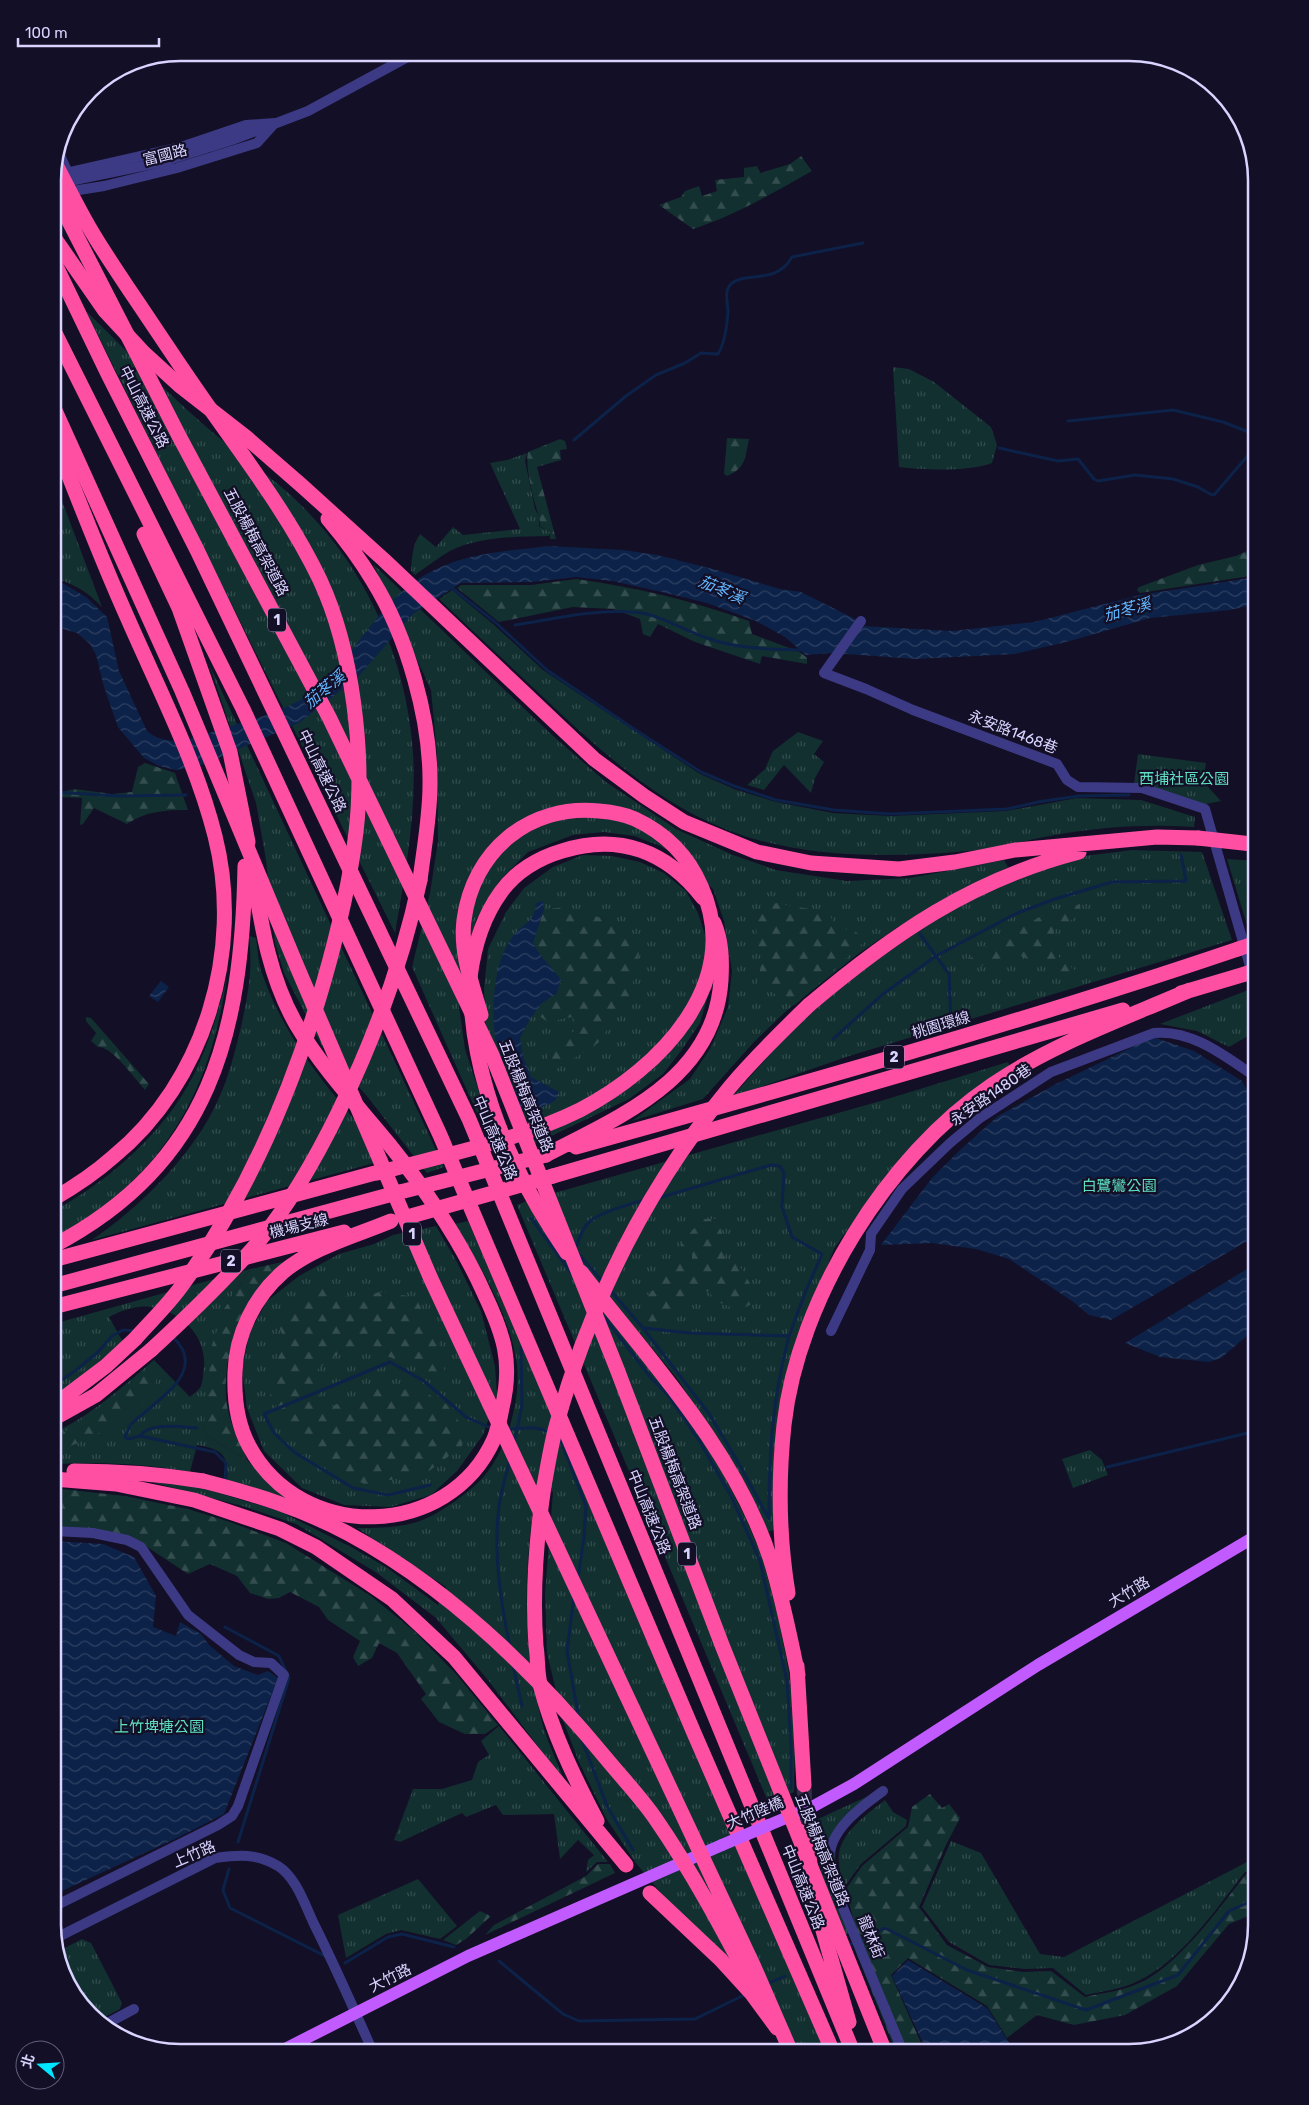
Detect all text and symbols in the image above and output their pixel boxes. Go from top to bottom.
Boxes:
scale bar [18,15,159,47]
text: 100 m [25,24,67,42]
street label: 富國路 [141,141,189,169]
street label: 中山高速公路 [116,363,172,451]
street label: 五股楊梅高架道路 [220,485,292,599]
water label: 茄苳溪 [696,571,749,608]
water label: 茄苳溪 [1101,594,1155,625]
road number: 1 [268,608,286,632]
water label: 茄苳溪 [300,665,350,712]
street label: 永安路1468巷 [966,707,1060,757]
street label: 中山高速公路 [294,727,350,815]
park label: 西埔社區公園 [1139,770,1229,788]
street label: 桃園環線 [910,1008,972,1042]
street label: 五股楊梅高架道路 [495,1037,557,1155]
road number: 2 [884,1046,904,1068]
street label: 永安路1480巷 [947,1060,1035,1130]
street label: 中山高速公路 [469,1093,521,1183]
park label: 白鷺鸞公園 [1081,1177,1157,1195]
street label: 機場支線 [268,1210,330,1242]
road number: 1 [403,1222,421,1246]
road number: 2 [221,1250,241,1272]
street label: 五股楊梅高架道路 [645,1414,705,1532]
street label: 中山高速公路 [624,1467,674,1557]
road number: 1 [678,1542,696,1566]
street label: 大竹路 [1105,1573,1153,1611]
park label: 上竹埤塘公園 [114,1718,204,1736]
street label: 五股楊梅高架道路 [791,1791,853,1909]
street label: 大竹陸橋 [724,1793,786,1833]
street label: 上竹路 [170,1837,218,1871]
street label: 中山高速公路 [778,1842,828,1932]
street label: 龍林街 [854,1913,888,1961]
street label: 大竹路 [366,1960,414,1996]
north arrow [15,2040,65,2090]
text: 北 [18,2052,38,2070]

